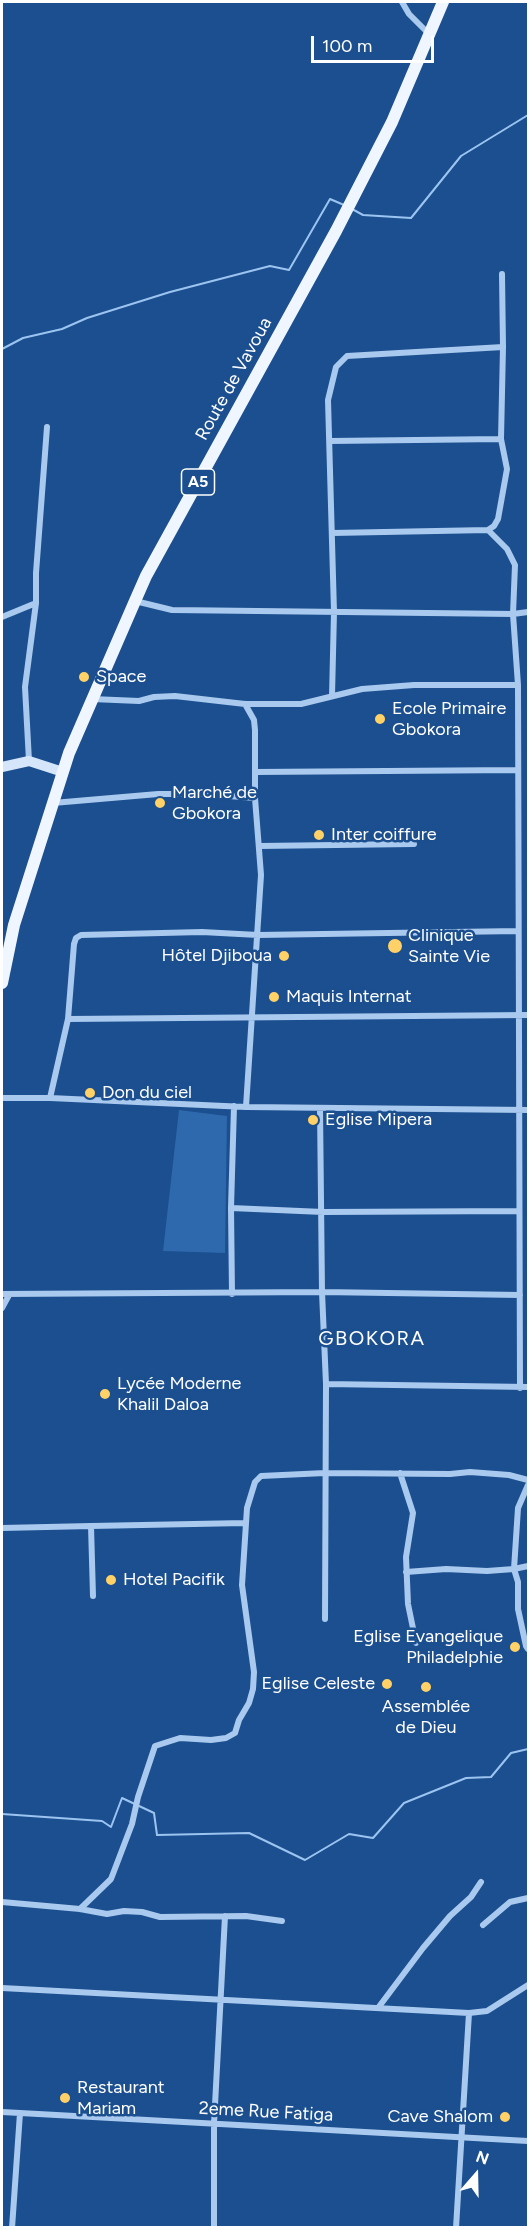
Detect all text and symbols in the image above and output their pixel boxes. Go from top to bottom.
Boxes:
scale bar [314,24,437,62]
text: 100 m [322,35,372,57]
street label: Route de Vavoua [191,314,277,444]
road number: A5 [182,469,214,495]
place label: Space [96,666,146,688]
marker: Space [77,670,91,684]
place label: Ecole Primaire Gbokora [392,698,506,740]
marker: Ecole Primaire Gbokora [373,712,387,726]
place label: Marché de Gbokora [172,782,257,824]
marker: Marché de Gbokora [153,796,167,810]
place label: Inter coiffure [331,824,437,846]
marker: Inter coiffure [312,828,326,842]
place label: Clinique Sainte Vie [408,925,490,968]
marker: Clinique Sainte Vie [386,937,404,955]
place label: Hôtel Djiboua [161,945,272,967]
marker: Hôtel Djiboua [277,949,291,963]
place label: Maquis Internat [286,986,411,1008]
marker: Maquis Internat [267,990,281,1004]
place label: Don du ciel [102,1082,192,1104]
marker: Don du ciel [83,1086,97,1100]
place label: Eglise Mipera [325,1109,432,1131]
marker: Eglise Mipera [306,1113,320,1127]
district label: GBOKORA [318,1327,426,1351]
place label: Lycée Moderne Khalil Daloa [117,1373,241,1416]
marker: Lycée Moderne Khalil Daloa [98,1387,112,1401]
place label: Hotel Pacifik [123,1569,225,1591]
marker: Hotel Pacifik [104,1573,118,1587]
place label: Eglise Evangelique Philadelphie [353,1626,503,1668]
marker: Eglise Evangelique Philadelphie [508,1640,522,1654]
place label: Eglise Celeste [261,1673,375,1695]
marker: Eglise Celeste [380,1677,394,1691]
marker: Assemblée de Dieu [419,1680,433,1694]
place label: Assemblée de Dieu [382,1696,470,1738]
place label: Restaurant Mariam [77,2077,165,2120]
marker: Restaurant Mariam [58,2091,72,2105]
street label: 2eme Rue Fatiga [198,2098,334,2126]
place label: Cave Shalom [388,2106,493,2128]
marker: Cave Shalom [498,2110,512,2124]
north arrow [446,2145,506,2205]
text: N [473,2147,491,2169]

